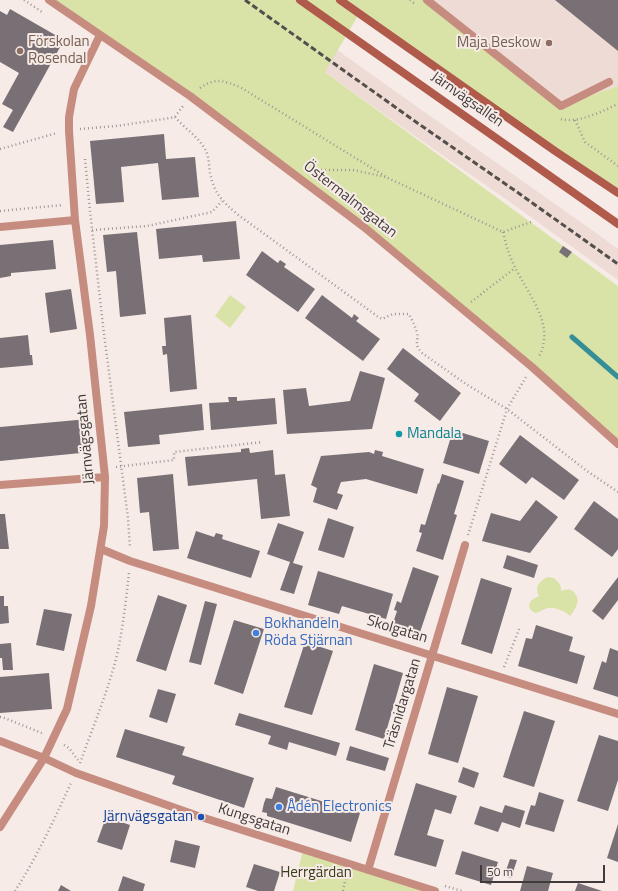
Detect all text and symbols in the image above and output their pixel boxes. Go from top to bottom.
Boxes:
place label: Förskolan Rosendal [28,33,90,68]
place label: Maja Beskow [457,34,541,52]
marker: Maja Beskow [544,38,554,48]
marker: Förskolan Rosendal [15,46,25,56]
street label: Järnvägsallén [427,68,507,132]
street label: Östermalmsgatan [300,158,400,242]
street label: Järnvägsgatan [73,393,99,485]
place label: Mandala [407,425,462,443]
marker: Mandala [394,429,404,439]
street label: Skolgatan [364,612,430,648]
place label: Bokhandeln Röda Stjärnan [264,615,353,650]
marker: Bokhandeln Röda Stjärnan [251,628,261,638]
street label: Träsnidargatan [381,656,425,752]
place label: Ådén Electronics [287,798,392,816]
street label: Kungsgatan [216,800,292,840]
marker: Ådén Electronics [274,802,284,812]
place label: Järnvägsgatan [103,808,193,826]
marker: Järnvägsgatan [196,812,206,822]
scale bar [482,857,607,883]
text: 50 m [487,862,513,881]
park label: Herrgärdan [280,864,352,882]

